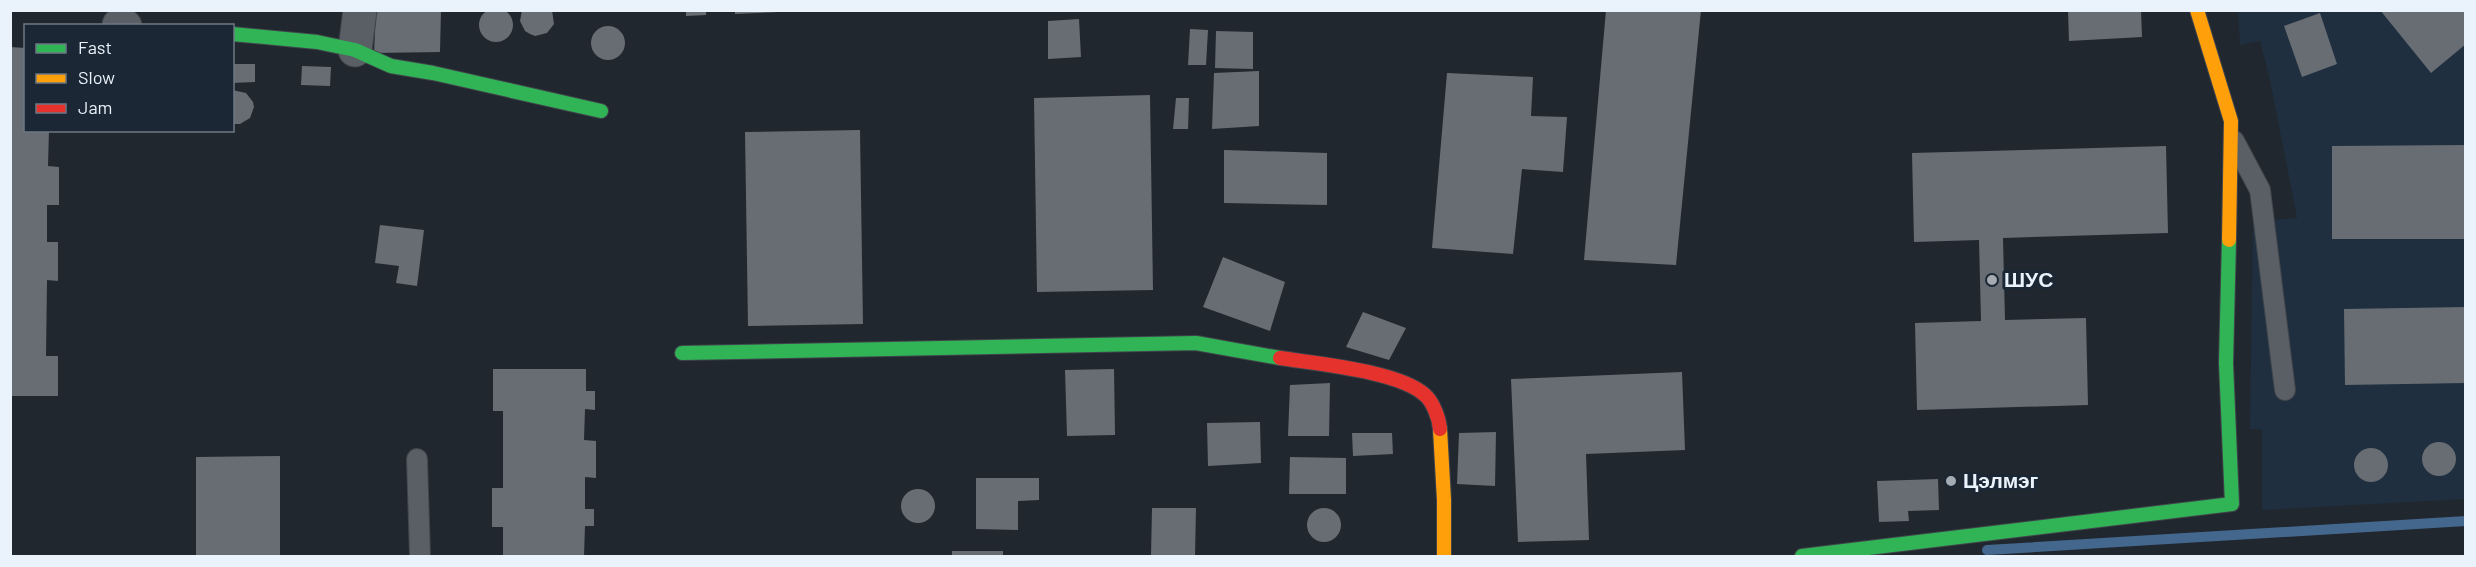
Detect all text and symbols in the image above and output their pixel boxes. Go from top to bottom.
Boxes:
legend [24,24,234,132]
text: Fast [78,36,112,58]
text: Slow [78,66,115,88]
text: Jam [78,96,112,118]
place label: ШУС [2004,266,2053,291]
marker: ШУС [1985,273,1999,287]
place label: Цэлмэг [1963,467,2039,492]
marker: Цэлмэг [1944,474,1958,488]

